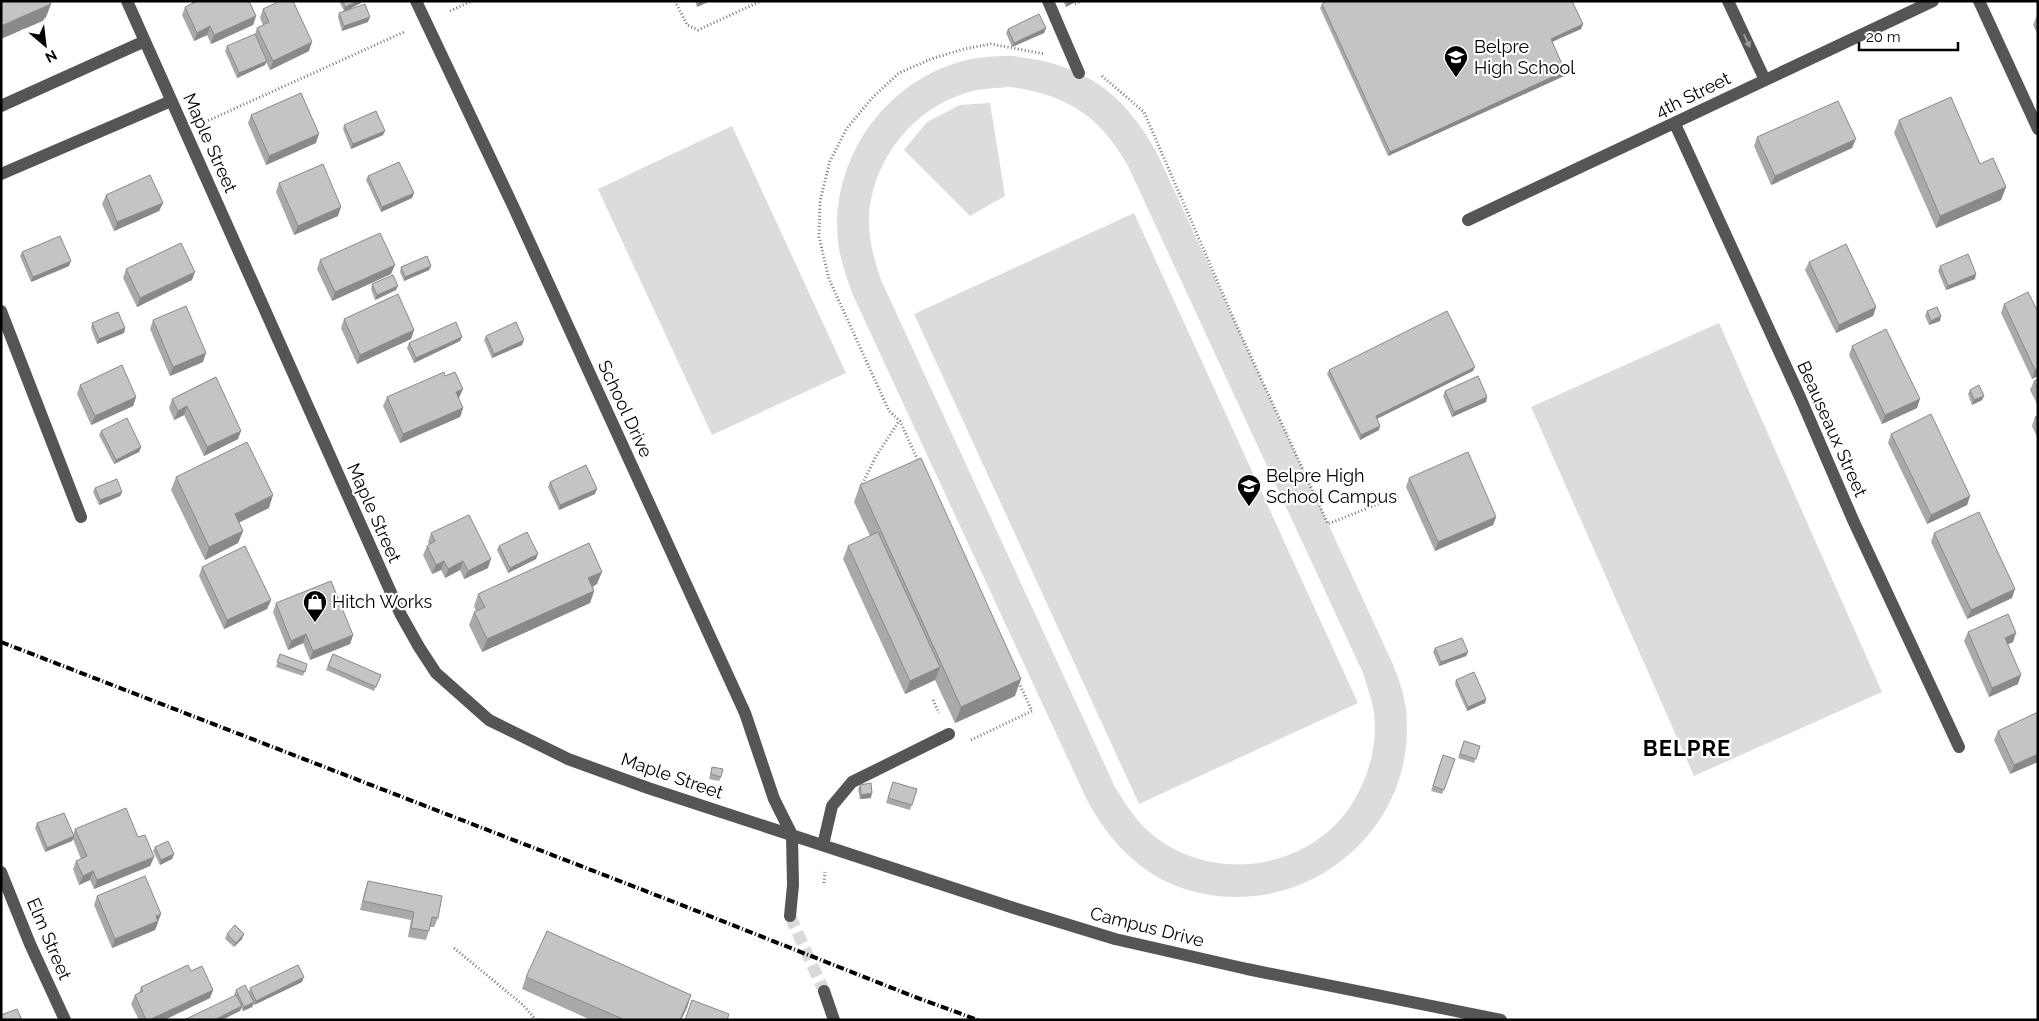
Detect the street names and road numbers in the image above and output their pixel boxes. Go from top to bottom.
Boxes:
street label: 4th Street [1652,67,1734,122]
street label: Maple Street [179,90,242,196]
street label: School Drive [594,357,657,461]
street label: Beauseaux Street [1793,358,1872,500]
street label: Maple Street [343,460,406,566]
street label: Maple Street [618,748,726,803]
street label: Elm Street [23,895,76,983]
street label: Campus Drive [1088,902,1207,951]

